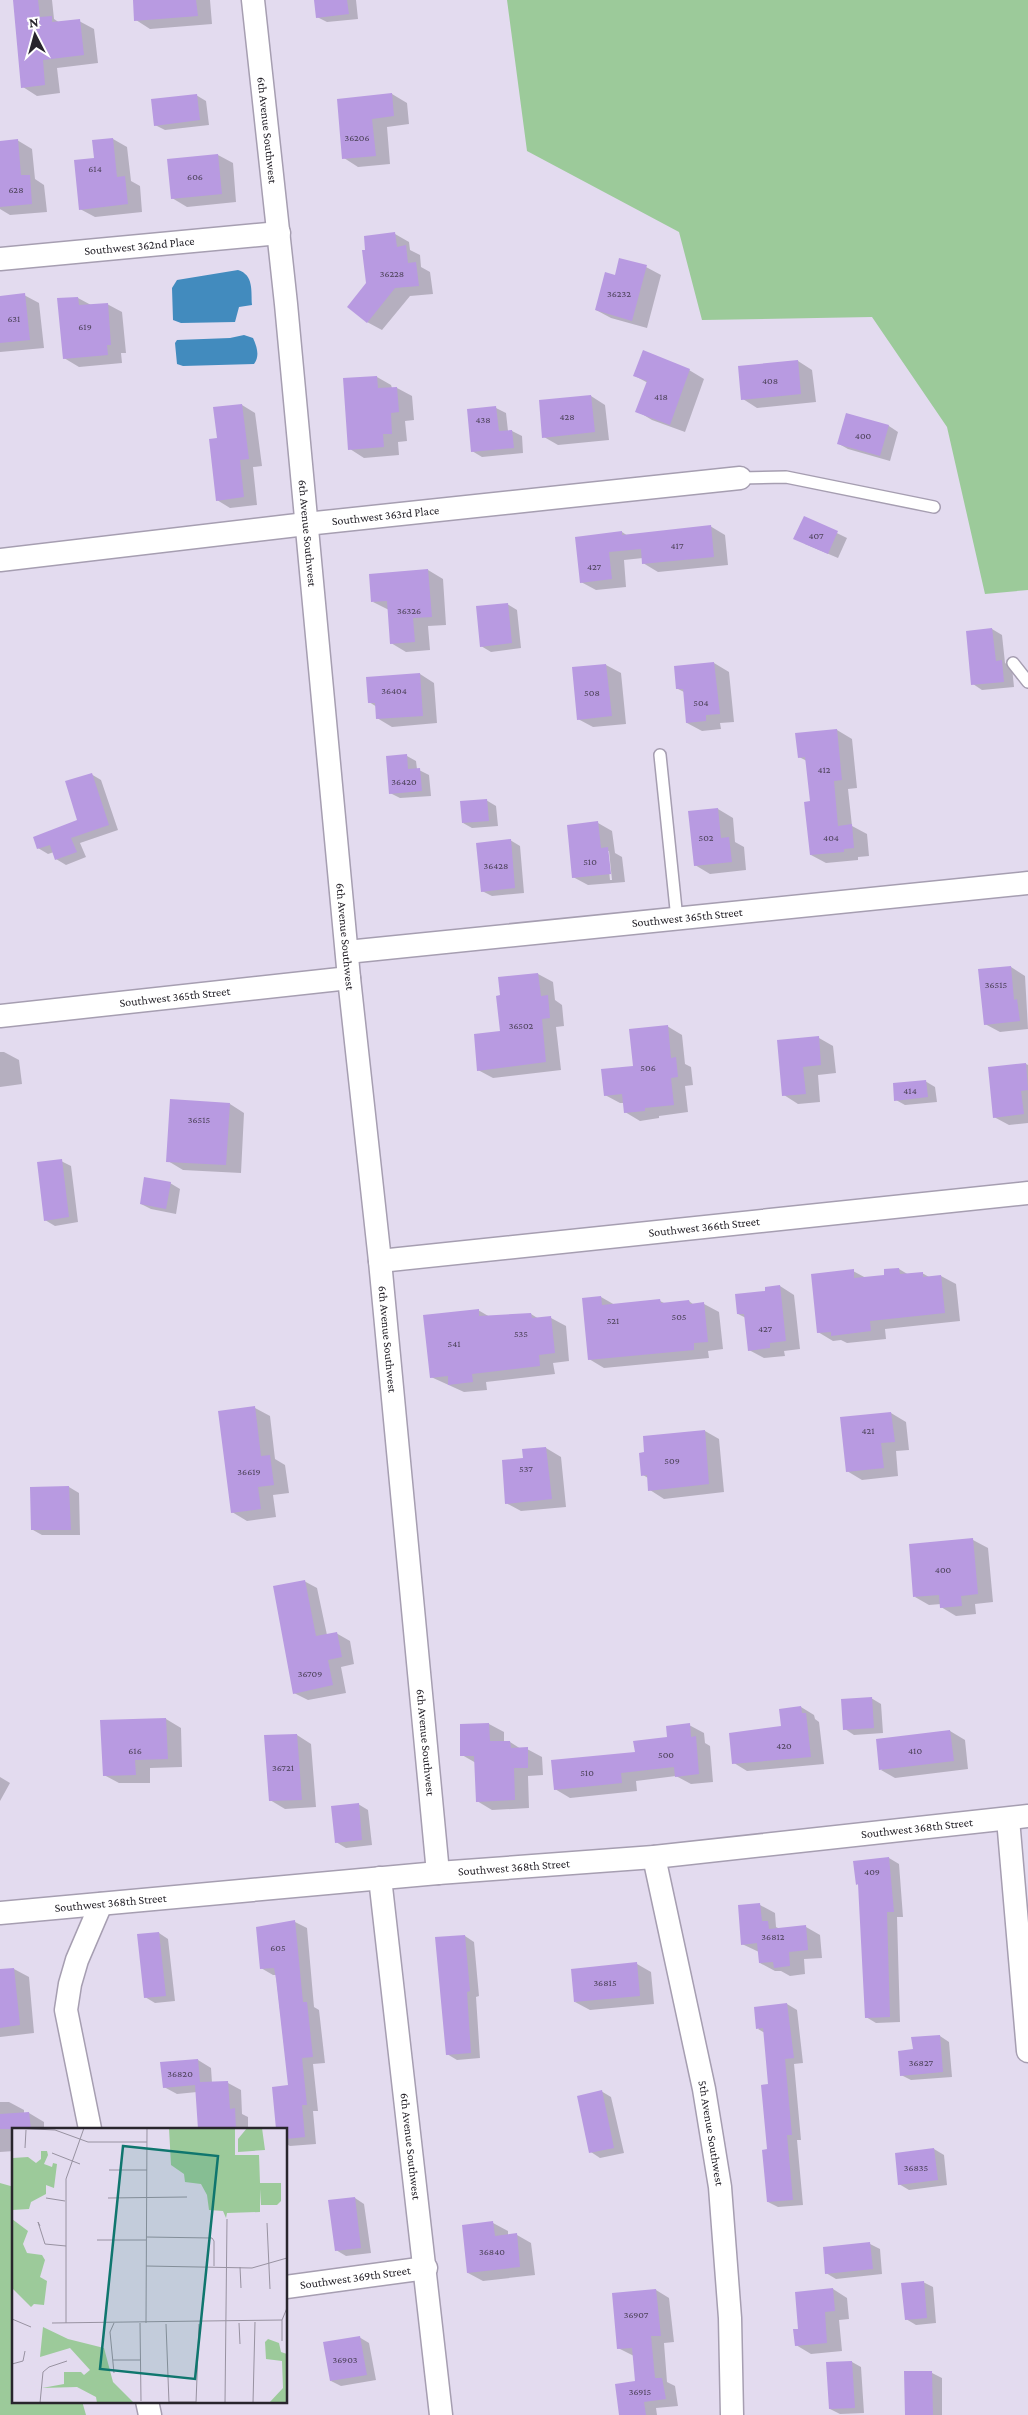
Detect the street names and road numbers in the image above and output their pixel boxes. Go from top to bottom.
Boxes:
street label: 6th Avenue Southwest [254,76,280,185]
street label: Southwest 362nd Place [84,234,195,258]
street label: 6th Avenue Southwest [295,479,319,588]
street label: Southwest 363rd Place [331,503,440,528]
street label: 6th Avenue Southwest [333,882,357,992]
street label: Southwest 365th Street [631,905,744,930]
street label: Southwest 365th Street [119,984,232,1010]
street label: Southwest 366th Street [648,1214,762,1240]
street label: 6th Avenue Southwest [375,1285,400,1394]
street label: 6th Avenue Southwest [414,1688,438,1798]
street label: Southwest 368th Street [860,1815,975,1841]
street label: Southwest 368th Street [457,1856,572,1879]
street label: Southwest 368th Street [54,1891,168,1915]
street label: 5th Avenue Southwest [695,2079,727,2188]
street label: 6th Avenue Southwest [397,2092,424,2201]
street label: Southwest 369th Street [299,2263,413,2292]

